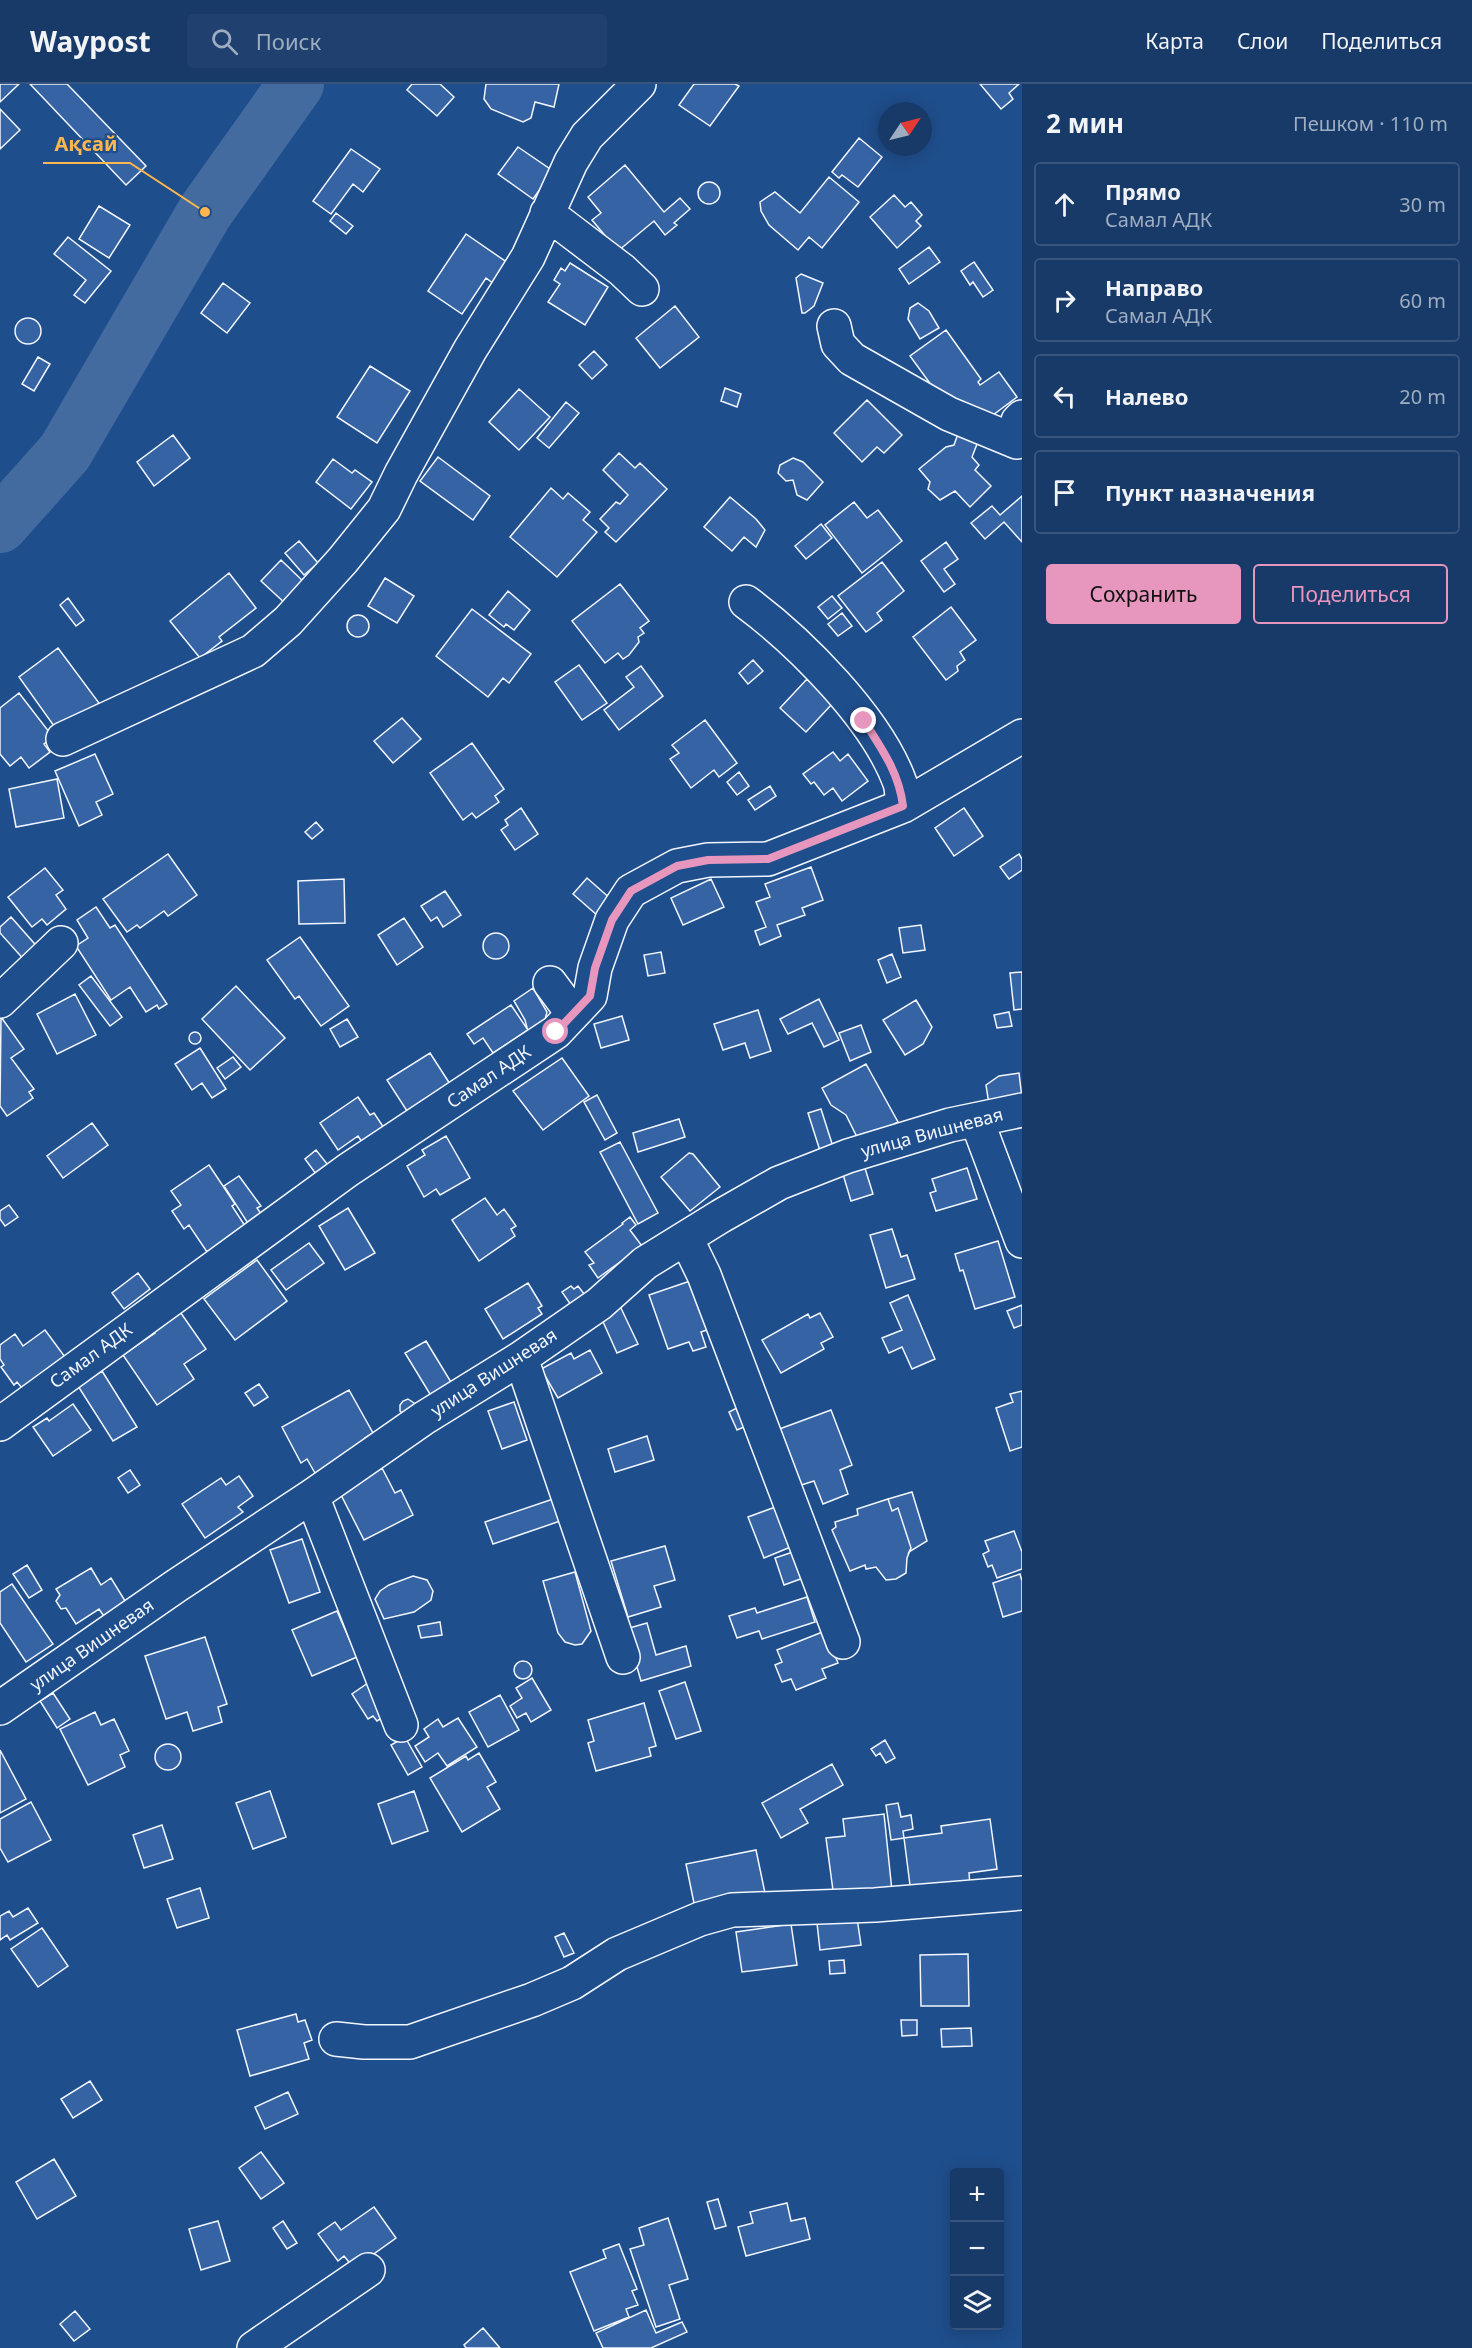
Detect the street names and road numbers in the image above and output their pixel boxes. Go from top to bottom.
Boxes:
street label: Самал АДК [442,1039,536,1113]
street label: улица Вишневая [858,1102,1005,1163]
street label: Самал АДК [44,1317,137,1393]
street label: улица Вишневая [426,1322,561,1422]
street label: улица Вишневая [25,1592,158,1696]

